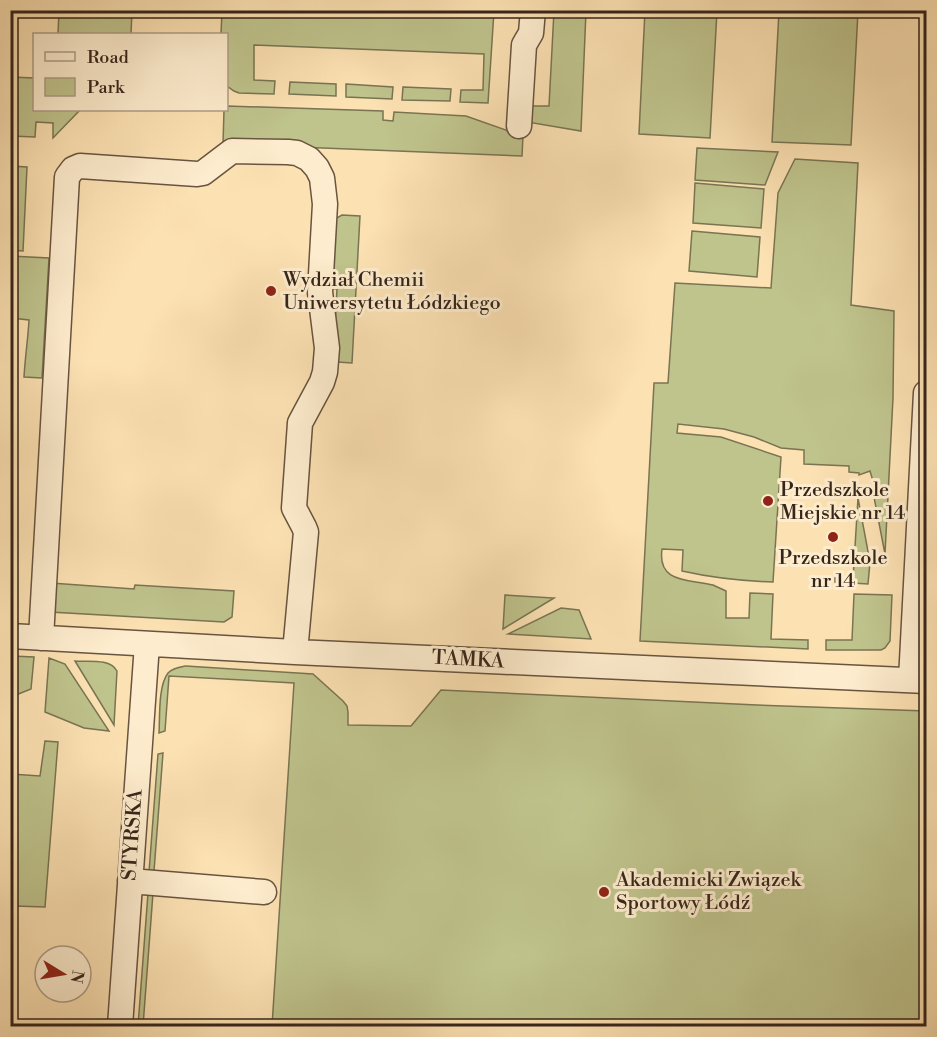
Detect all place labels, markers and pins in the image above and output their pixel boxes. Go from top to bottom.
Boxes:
place label: Wydział Chemii Uniwersytetu Łódzkiego [282,268,501,316]
marker: Wydział Chemii Uniwersytetu Łódzkiego [264,284,278,298]
place label: Przedszkole Miejskie nr 14 [780,478,905,526]
marker: Przedszkole Miejskie nr 14 [761,494,775,508]
marker: Przedszkole nr 14 [826,530,840,544]
place label: Przedszkole nr 14 [778,546,888,594]
place label: Akademicki Związek Sportowy Łódź [615,868,803,916]
marker: Akademicki Związek Sportowy Łódź [597,885,611,899]

